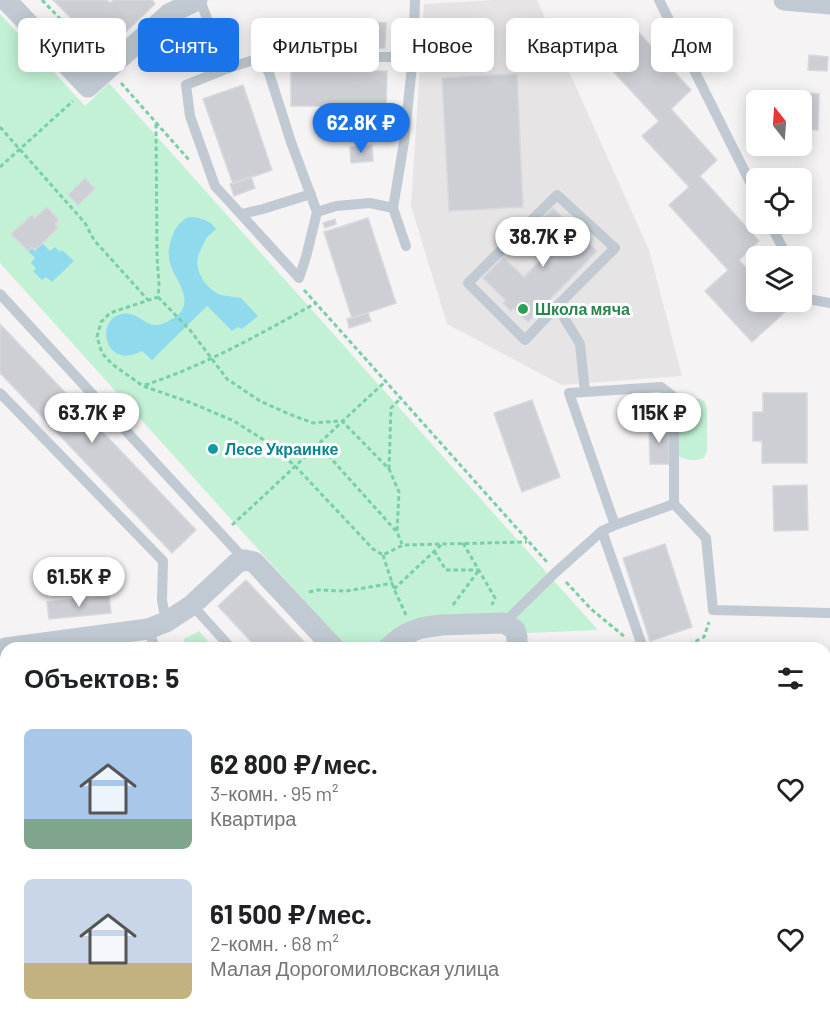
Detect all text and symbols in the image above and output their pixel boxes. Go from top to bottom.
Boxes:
chip: Купить [18,18,126,72]
chip: Снять [138,18,239,72]
chip: Фильтры [251,18,379,72]
chip: Новое [391,18,494,72]
chip: Квартира [506,18,639,72]
chip: Дом [651,18,733,72]
north arrow [746,90,812,156]
map controls [746,90,812,312]
pin: 62.8K ₽ [306,103,416,154]
text: 62.8K ₽ [327,110,395,134]
button: locate [746,168,812,234]
pin: 38.7K ₽ [488,217,598,268]
text: 38.7K ₽ [509,224,577,248]
button: layers [746,246,812,312]
place label: Школа мяча [535,299,630,318]
marker: Школа мяча [516,302,530,316]
pin: 63.7K ₽ [37,393,147,444]
pin: 115K ₽ [610,393,708,444]
text: 63.7K ₽ [58,400,126,424]
text: 115K ₽ [631,400,687,424]
place label: Лесе Украинке [225,439,338,458]
marker: Лесе Украинке [206,442,220,456]
pin: 61.5K ₽ [24,557,134,608]
text: 61.5K ₽ [47,564,111,588]
text: Объектов: 5 [24,662,179,693]
icon: filters [774,662,807,695]
text: 62 800 ₽/мес. [210,748,378,779]
icon: home [72,753,144,825]
icon: heart [774,773,807,806]
text: 3-комн. · 95 m² [210,781,339,805]
text: Квартира [210,806,296,830]
text: 61 500 ₽/мес. [210,898,372,929]
icon: home [72,903,144,975]
icon: heart [774,923,807,956]
text: 2-комн. · 68 m² [210,931,339,955]
text: Малая Дорогомиловская улица [210,956,499,980]

